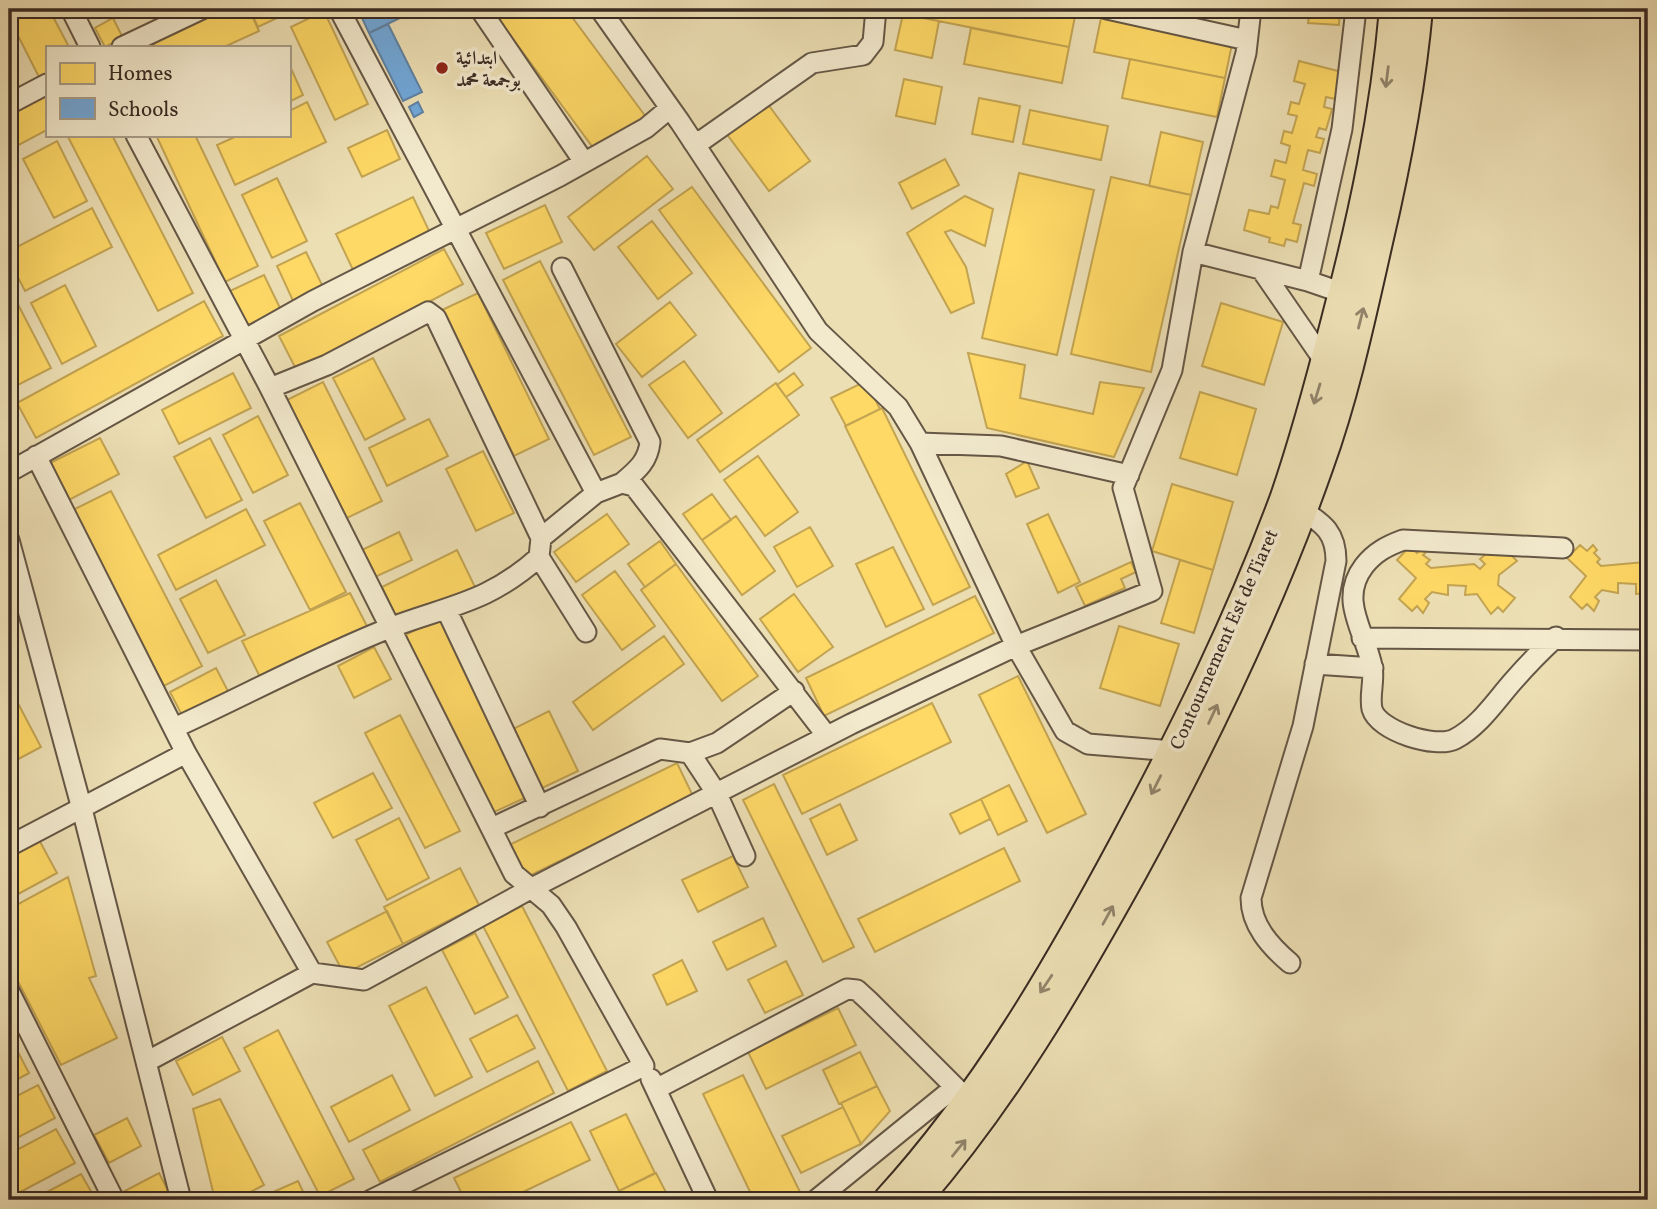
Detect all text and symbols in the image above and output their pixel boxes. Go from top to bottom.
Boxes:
legend [46,46,290,136]
place label: ابتدائية بوجمعة محمد [456,46,521,94]
text: Homes [108,60,173,89]
marker: ابتدائية بوجمعة محمد [434,60,450,76]
one-way arrow [1380,65,1393,87]
text: Schools [108,96,178,125]
one-way arrow [1355,307,1368,330]
one-way arrow [1309,383,1322,405]
street label: Contournement Est de Tiaret [1164,525,1285,754]
one-way arrow [1207,704,1221,725]
one-way arrow [1149,774,1163,795]
one-way arrow [1102,906,1116,926]
one-way arrow [1039,974,1053,993]
one-way arrow [951,1139,967,1157]

